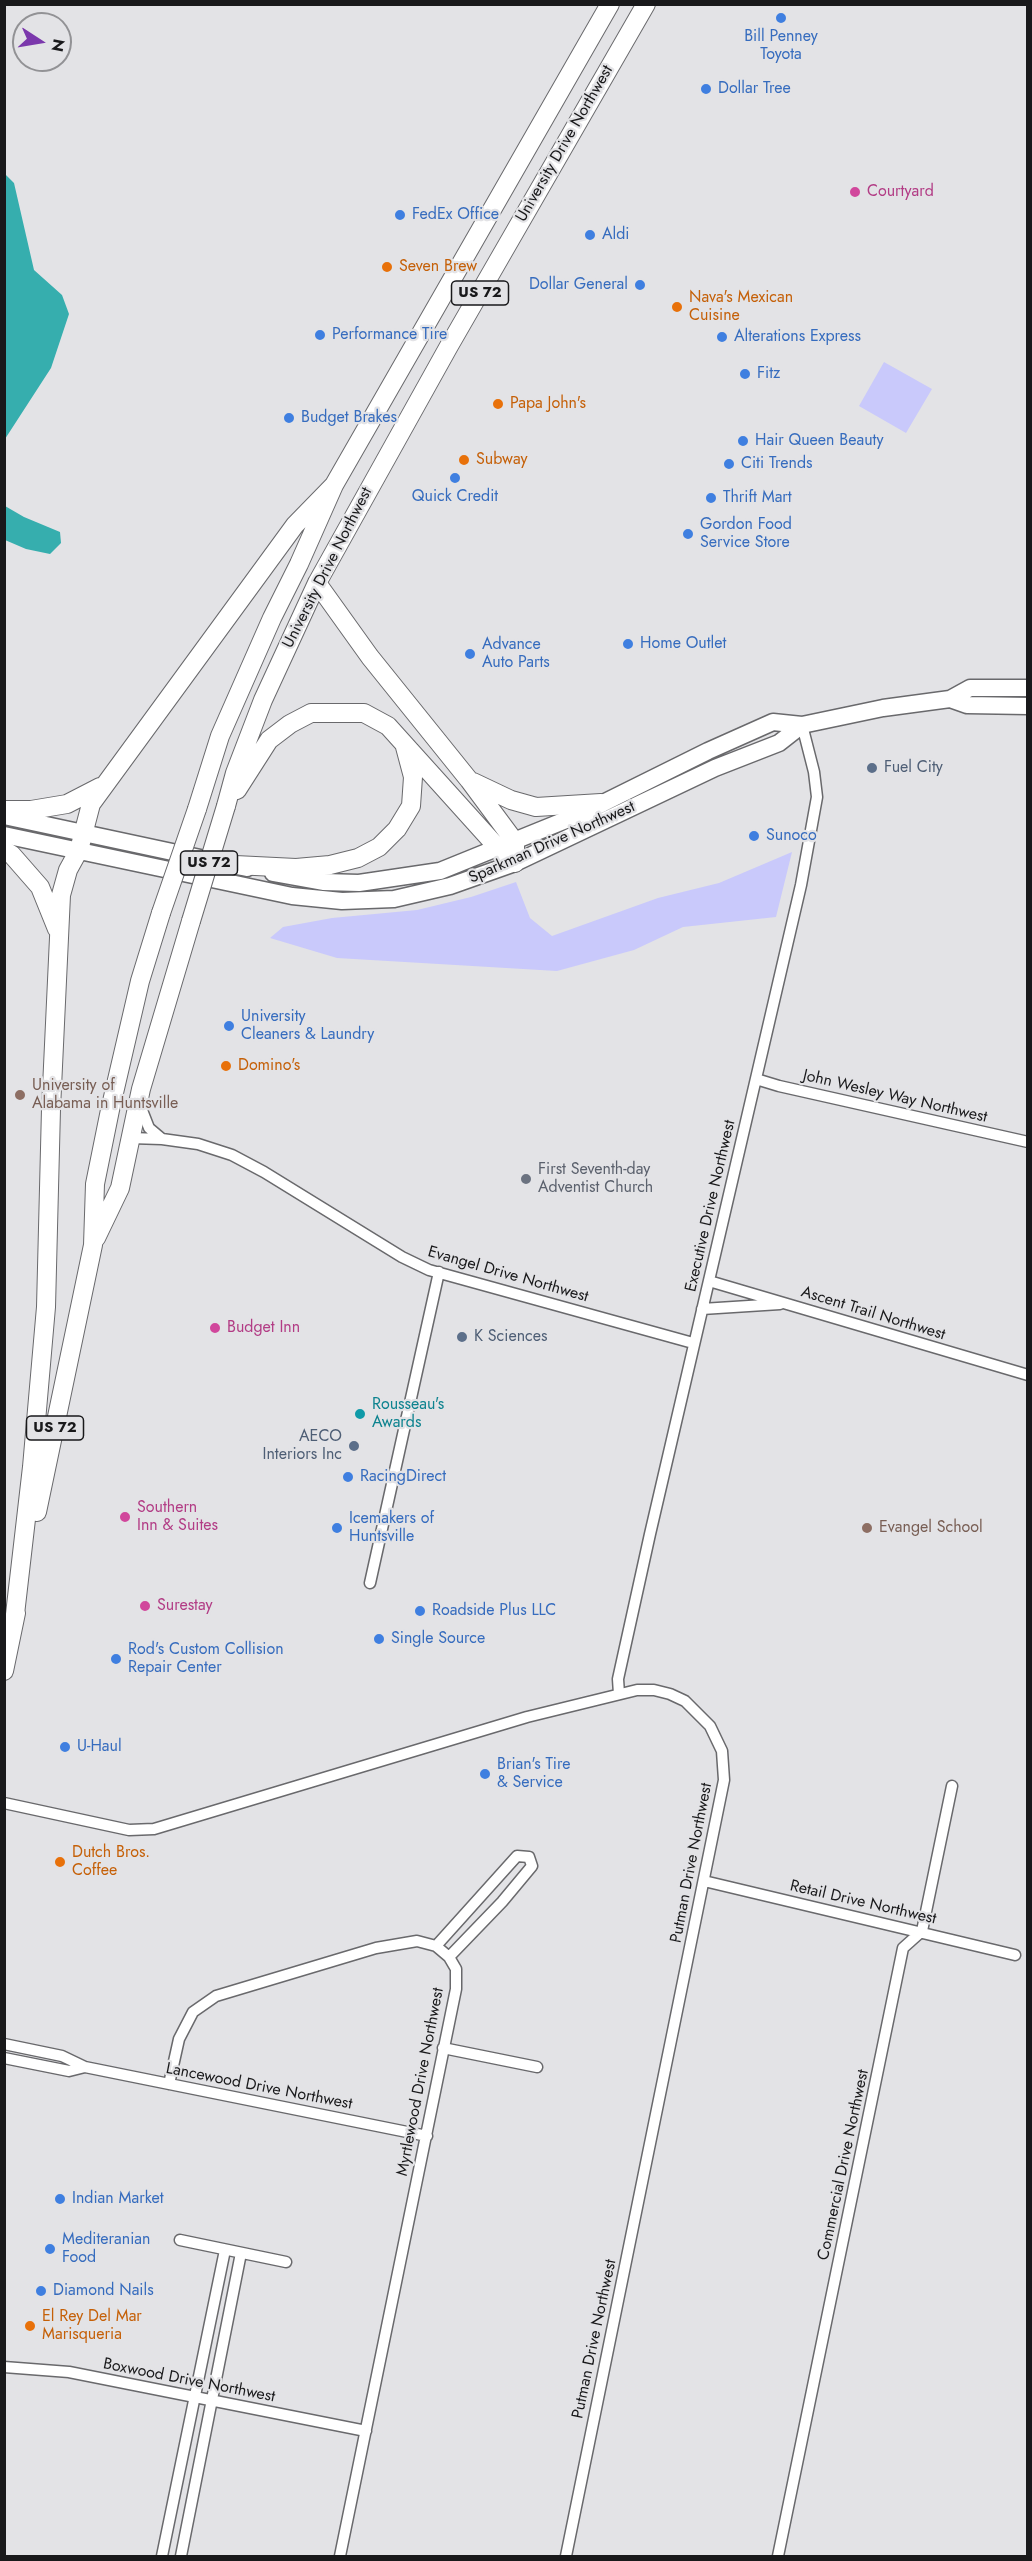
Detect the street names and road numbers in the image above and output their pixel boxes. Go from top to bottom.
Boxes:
street label: University Drive Northwest [512,62,618,226]
road number: US 72 [452,281,508,305]
street label: University Drive Northwest [279,484,377,652]
street label: Sparkman Drive Northwest [466,798,638,888]
road number: US 72 [180,851,238,875]
street label: John Wesley Way Northwest [801,1066,989,1128]
street label: Executive Drive Northwest [682,1118,740,1294]
street label: Evangel Drive Northwest [426,1243,590,1307]
street label: Ascent Trail Northwest [799,1283,947,1345]
road number: US 72 [26,1416,84,1440]
street label: Putman Drive Northwest [667,1781,717,1945]
street label: Retail Drive Northwest [788,1877,938,1929]
street label: Myrtlewood Drive Northwest [393,1986,449,2178]
street label: Lancewood Drive Northwest [164,2060,354,2114]
street label: Commercial Drive Northwest [814,2068,874,2262]
street label: Putman Drive Northwest [569,2258,621,2420]
street label: Boxwood Drive Northwest [101,2355,277,2407]

